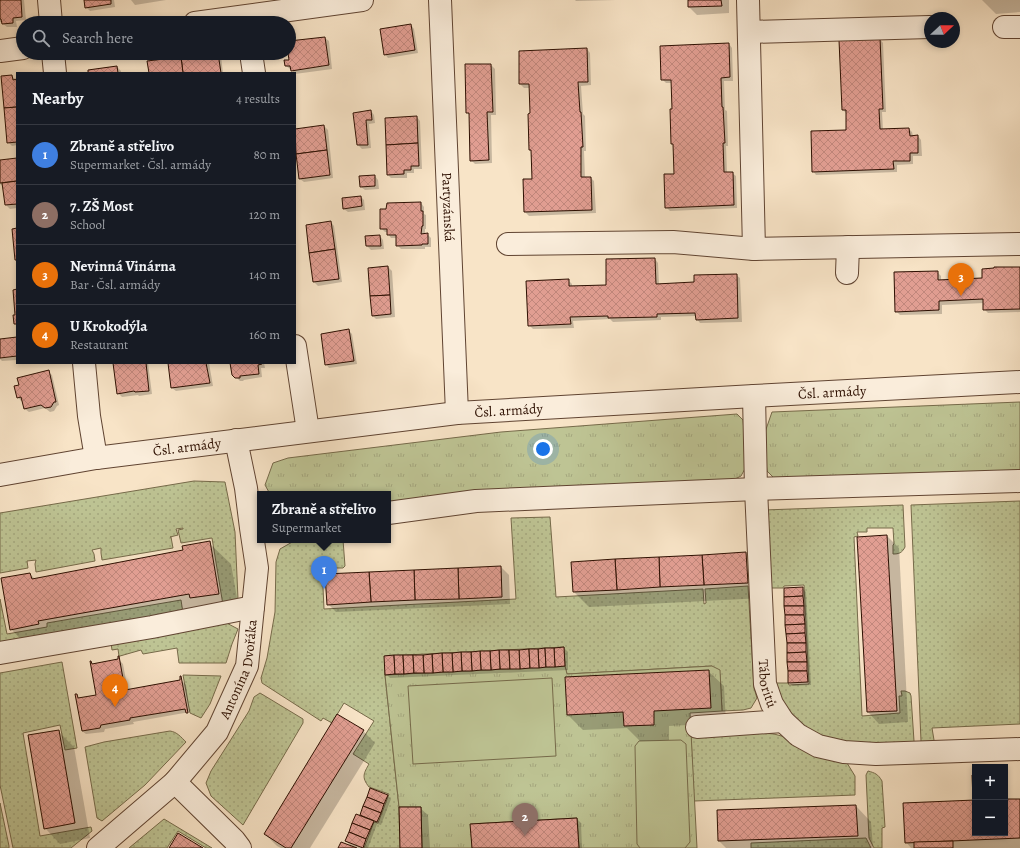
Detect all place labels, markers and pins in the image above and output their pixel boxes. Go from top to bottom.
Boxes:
pin: 3 [948,263,974,296]
pin: 1 [311,556,337,589]
pin: 4 [102,674,128,707]
pin: 2 [512,803,538,836]

